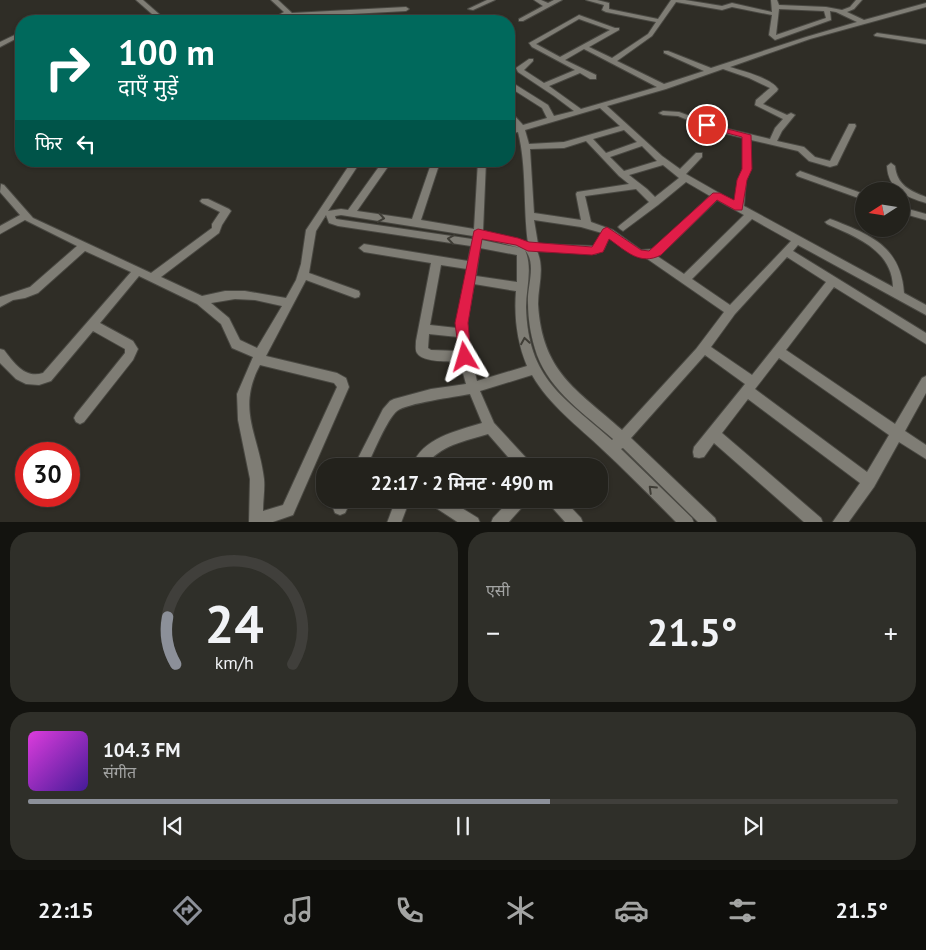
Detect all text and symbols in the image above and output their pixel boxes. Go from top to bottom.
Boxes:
text: 100 m [118,29,215,75]
icon: right [35,35,100,100]
text: दाएँ मुड़ें [118,73,178,101]
pin [686,104,728,146]
icon: arrive [693,111,721,139]
icon: left [72,130,100,158]
text: फिर [35,131,62,155]
north arrow [855,182,910,238]
map controls [855,182,910,237]
one-way arrow [377,212,385,223]
one-way arrow [446,234,455,244]
position arrow [438,330,490,382]
one-way arrow [520,337,531,345]
speed limit sign: 30 [15,442,80,507]
text: 22:17 · 2 मिनट · 490 m [371,471,553,495]
one-way arrow [648,485,657,494]
text: एसी [486,580,510,600]
text: 24 [205,590,263,657]
text: 21.5° [647,607,737,656]
text: − [486,614,500,651]
text: + [884,614,898,651]
text: km/h [214,651,254,674]
text: 104.3 FM [103,738,180,762]
text: संगीत [103,762,136,782]
icon: previous [159,812,187,840]
icon: pause [449,812,477,840]
icon: next [739,812,767,840]
icon: directions [170,893,205,928]
icon: music [281,893,316,928]
icon: phone [392,893,427,928]
icon: climate [503,893,538,928]
icon: car [614,893,649,928]
icon: filters [725,893,760,928]
text: 22:15 [38,896,94,924]
text: 21.5° [835,896,888,924]

